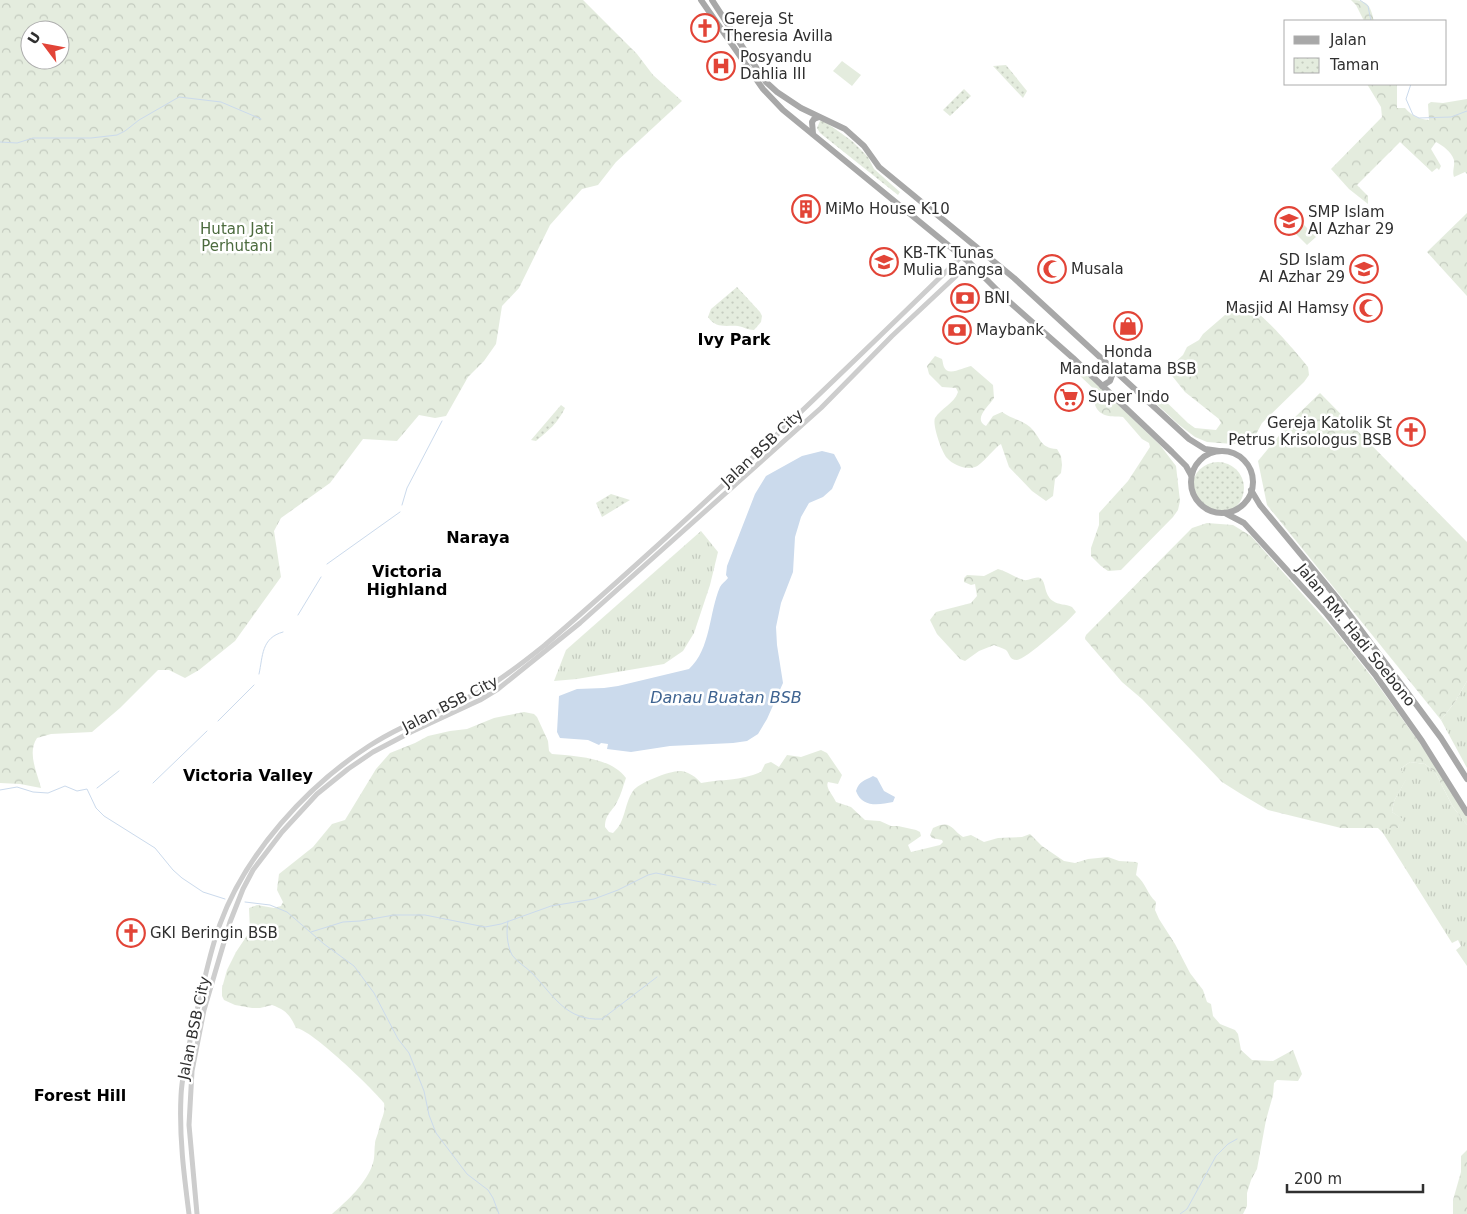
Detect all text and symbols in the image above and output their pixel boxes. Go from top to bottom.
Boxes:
place label: Gereja St Theresia Avilla [723,10,833,45]
church icon: Gereja St Theresia Avilla [690,13,720,43]
north arrow [20,20,70,70]
legend [1284,20,1447,85]
text: U [24,29,44,47]
text: Jalan [1329,31,1366,49]
place label: Posyandu Dahlia III [740,48,812,83]
hospital icon: Posyandu Dahlia III [706,51,736,81]
text: Taman [1329,56,1379,74]
building icon: MiMo House K10 [791,194,821,224]
place label: MiMo House K10 [825,200,950,218]
place label: SMP Islam Al Azhar 29 [1308,203,1394,238]
school or university icon: SMP Islam Al Azhar 29 [1274,206,1304,236]
park label: Hutan Jati Perhutani [200,220,274,255]
place label: KB-TK Tunas Mulia Bangsa [903,244,1003,279]
school or university icon: KB-TK Tunas Mulia Bangsa [869,247,899,277]
place label: SD Islam Al Azhar 29 [1259,251,1345,286]
mosque icon: Musala [1037,254,1067,284]
school or university icon: SD Islam Al Azhar 29 [1349,254,1379,284]
place label: Musala [1071,260,1124,278]
bank icon: BNI [950,283,980,313]
place label: BNI [984,289,1010,307]
mosque icon: Masjid Al Hamsy [1353,293,1383,323]
place label: Masjid Al Hamsy [1225,299,1349,317]
shop icon: Honda Mandalatama BSB [1113,311,1143,341]
bank icon: Maybank [942,315,972,345]
place label: Maybank [976,321,1044,339]
district label: Ivy Park [697,330,771,349]
place label: Honda Mandalatama BSB [1059,343,1197,378]
supermarket icon: Super Indo [1054,382,1084,412]
place label: Super Indo [1088,388,1169,406]
street label: Jalan BSB City [717,405,807,491]
place label: Gereja Katolik St Petrus Krisologus BSB [1228,414,1392,449]
church icon: Gereja Katolik St Petrus Krisologus BSB [1396,417,1426,447]
district label: Naraya [446,528,510,547]
street label: Jalan RM. Hadi Soebono [1292,559,1419,710]
district label: Victoria Highland [367,562,447,599]
street label: Jalan BSB City [398,672,501,736]
water label: Danau Buatan BSB [650,688,802,707]
district label: Victoria Valley [183,766,314,785]
church icon: GKI Beringin BSB [116,918,146,948]
place label: GKI Beringin BSB [150,924,278,942]
street label: Jalan BSB City [174,975,214,1082]
district label: Forest Hill [34,1086,126,1105]
scale bar [1287,1162,1423,1194]
text: 200 m [1294,1170,1342,1188]

